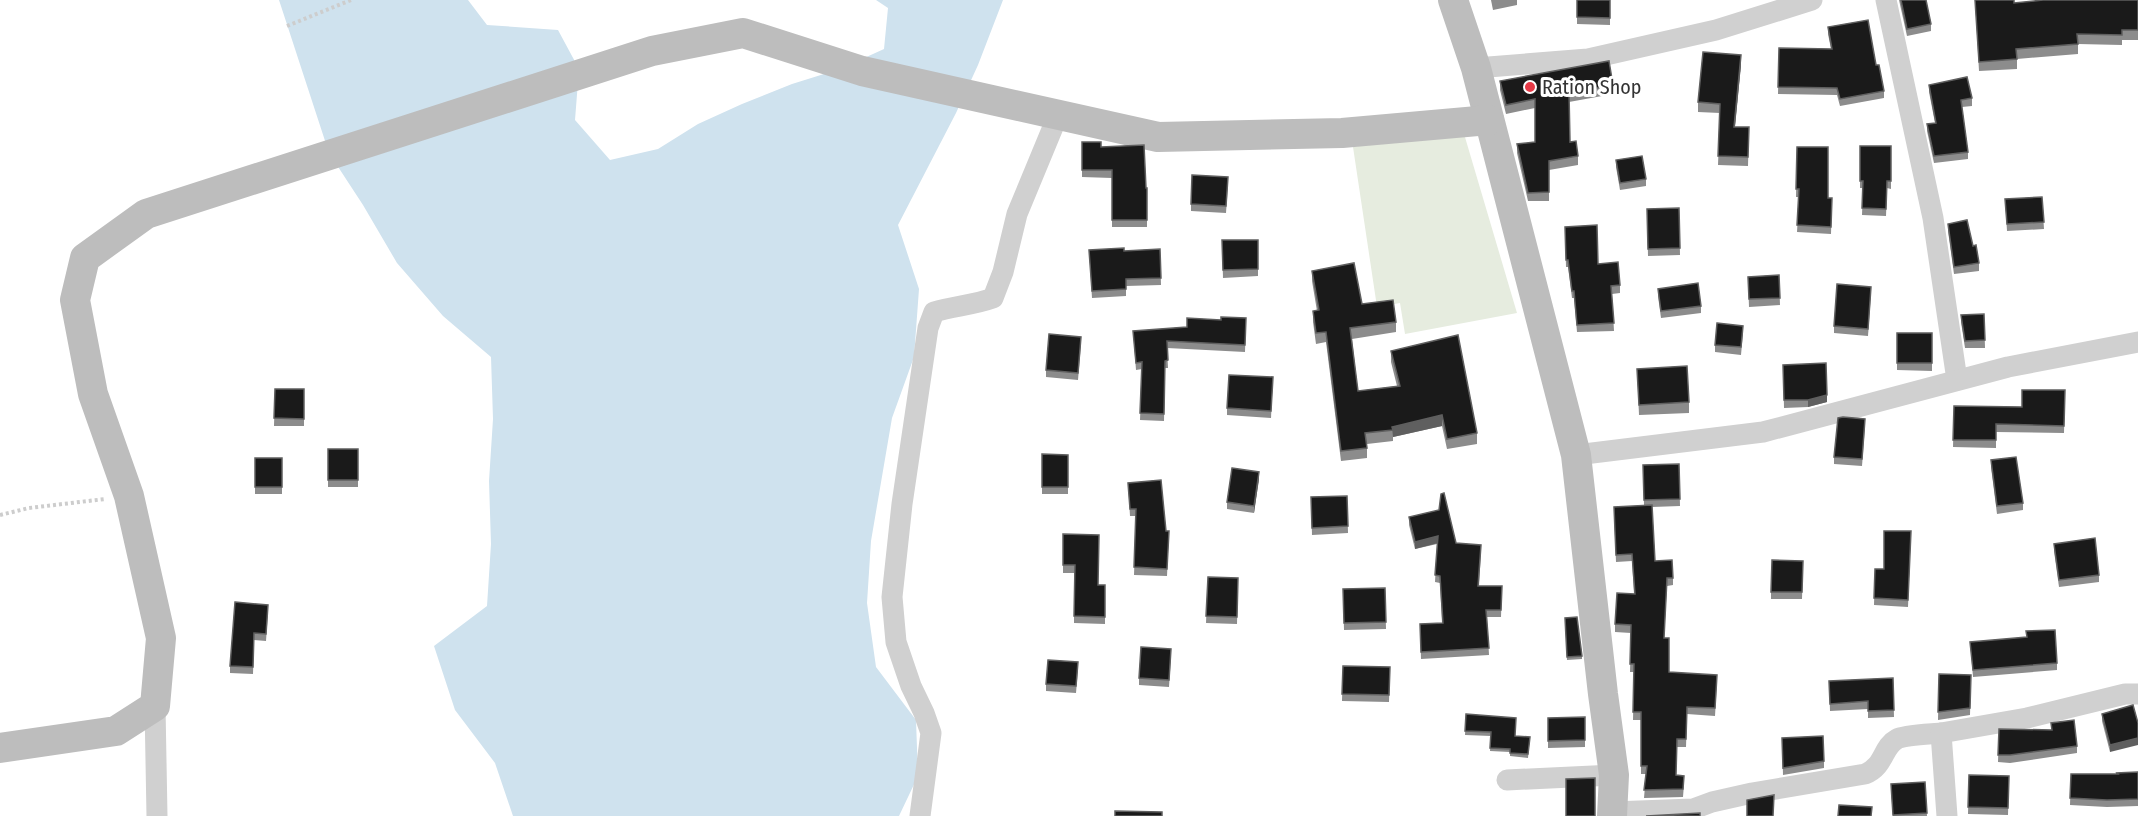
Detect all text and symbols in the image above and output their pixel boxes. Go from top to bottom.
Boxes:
place label: Ration Shop [1542,75,1641,99]
marker: Ration Shop [1523,80,1537,94]

